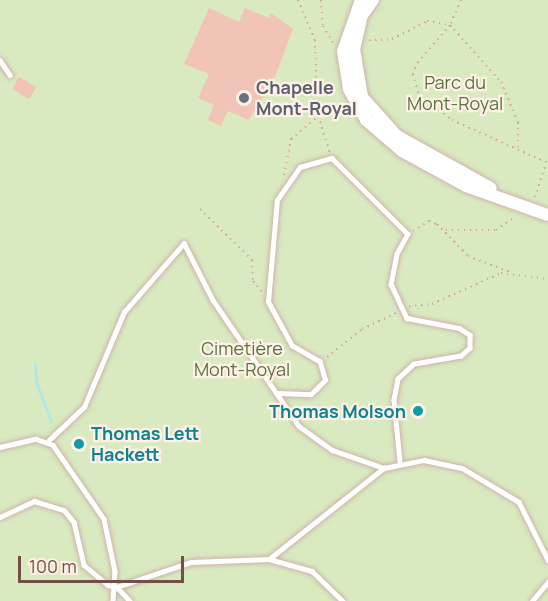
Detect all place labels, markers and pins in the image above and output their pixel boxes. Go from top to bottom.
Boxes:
place label: Chapelle Mont-Royal [256,77,357,119]
marker: Chapelle Mont-Royal [237,91,251,105]
place label: Thomas Molson [269,400,406,422]
marker: Thomas Molson [411,404,425,418]
place label: Thomas Lett Hackett [91,423,199,466]
marker: Thomas Lett Hackett [72,437,86,451]

